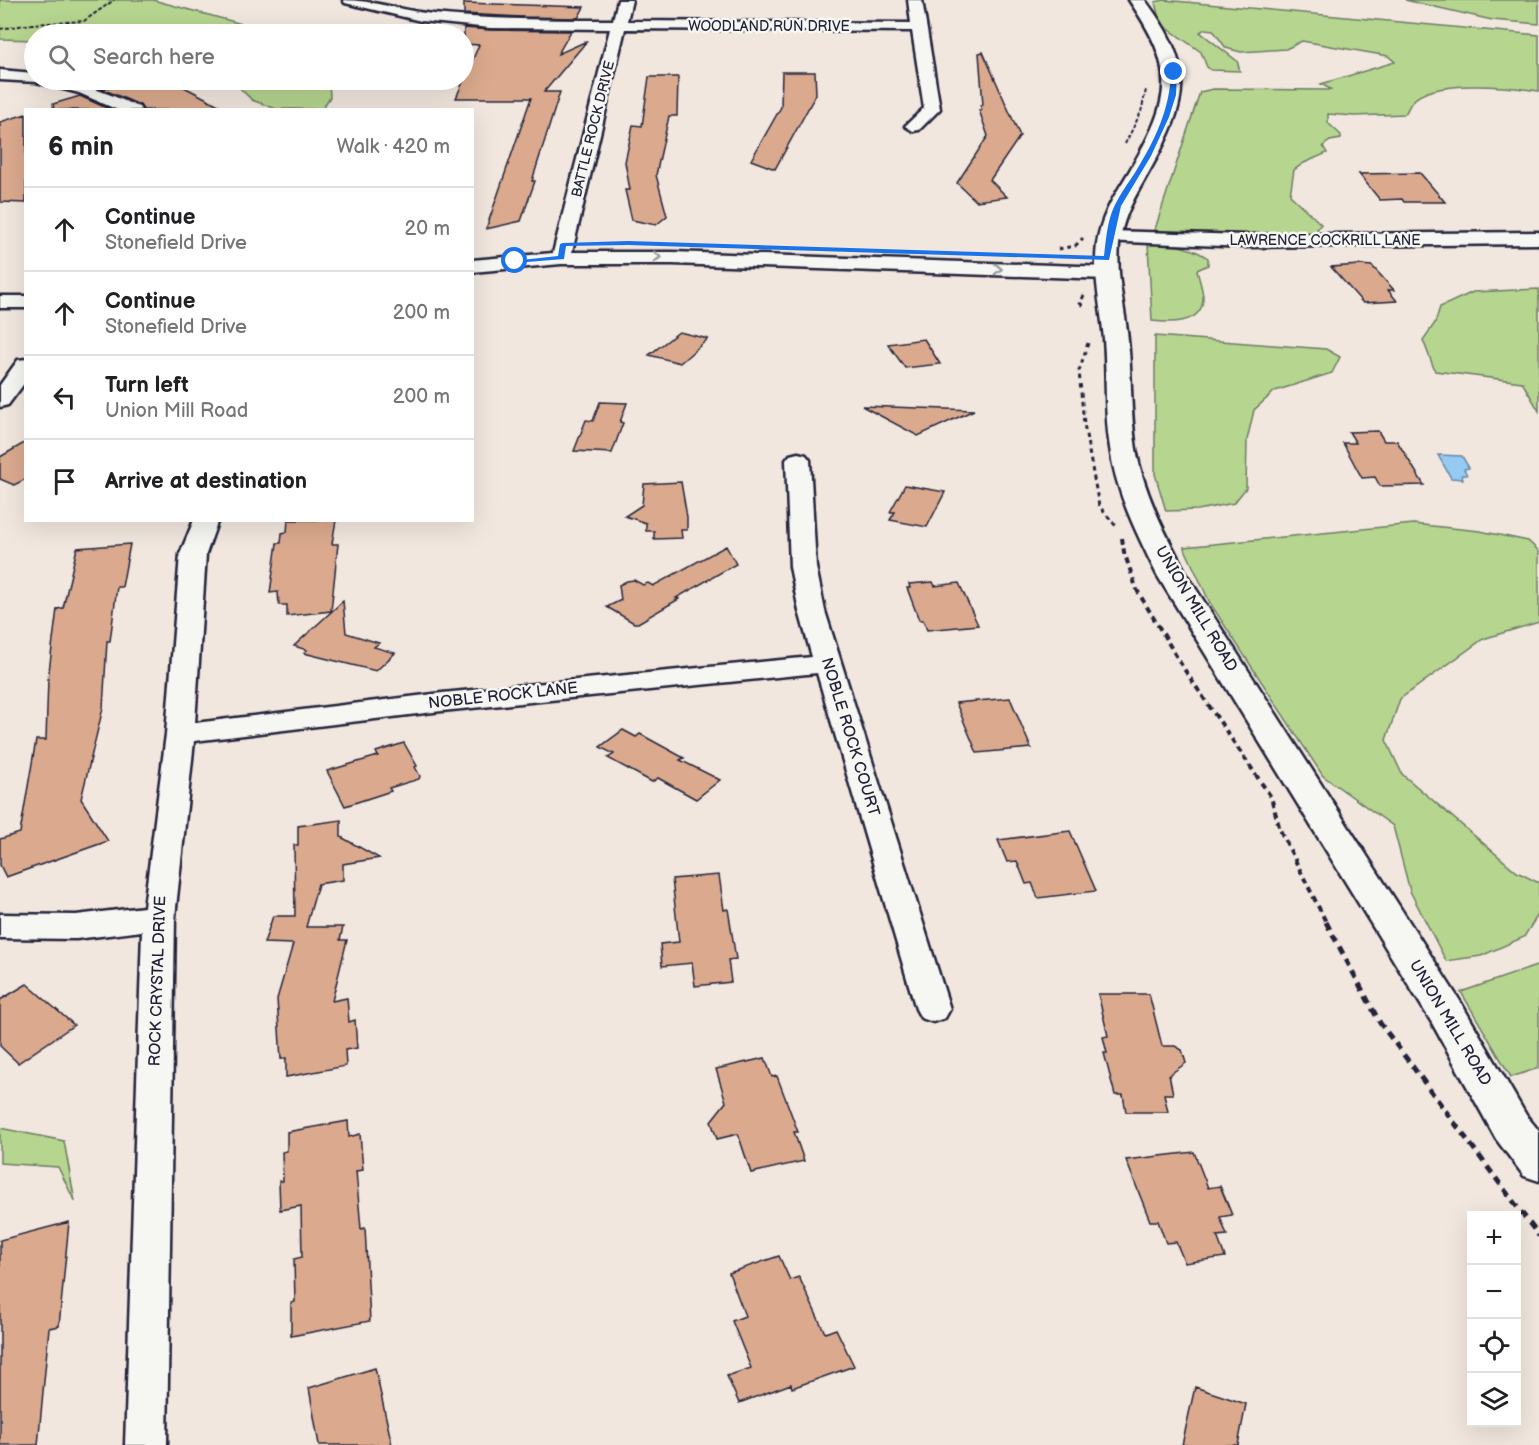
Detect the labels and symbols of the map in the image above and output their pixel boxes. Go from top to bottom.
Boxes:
street label: WOODLAND RUN DRIVE [688,18,850,35]
route end [1160,58,1186,84]
street label: BATTLE ROCK DRIVE [568,59,618,199]
street label: LAWRENCE COCKRILL LANE [1229,232,1421,249]
route start [501,247,527,273]
one-way arrow [652,251,661,264]
one-way arrow [994,262,1003,275]
street label: UNION MILL ROAD [1151,543,1241,675]
street label: NOBLE ROCK COURT [817,655,883,819]
street label: NOBLE ROCK LANE [427,679,579,713]
street label: ROCK CRYSTAL DRIVE [146,895,170,1067]
street label: UNION MILL ROAD [1405,957,1495,1089]

